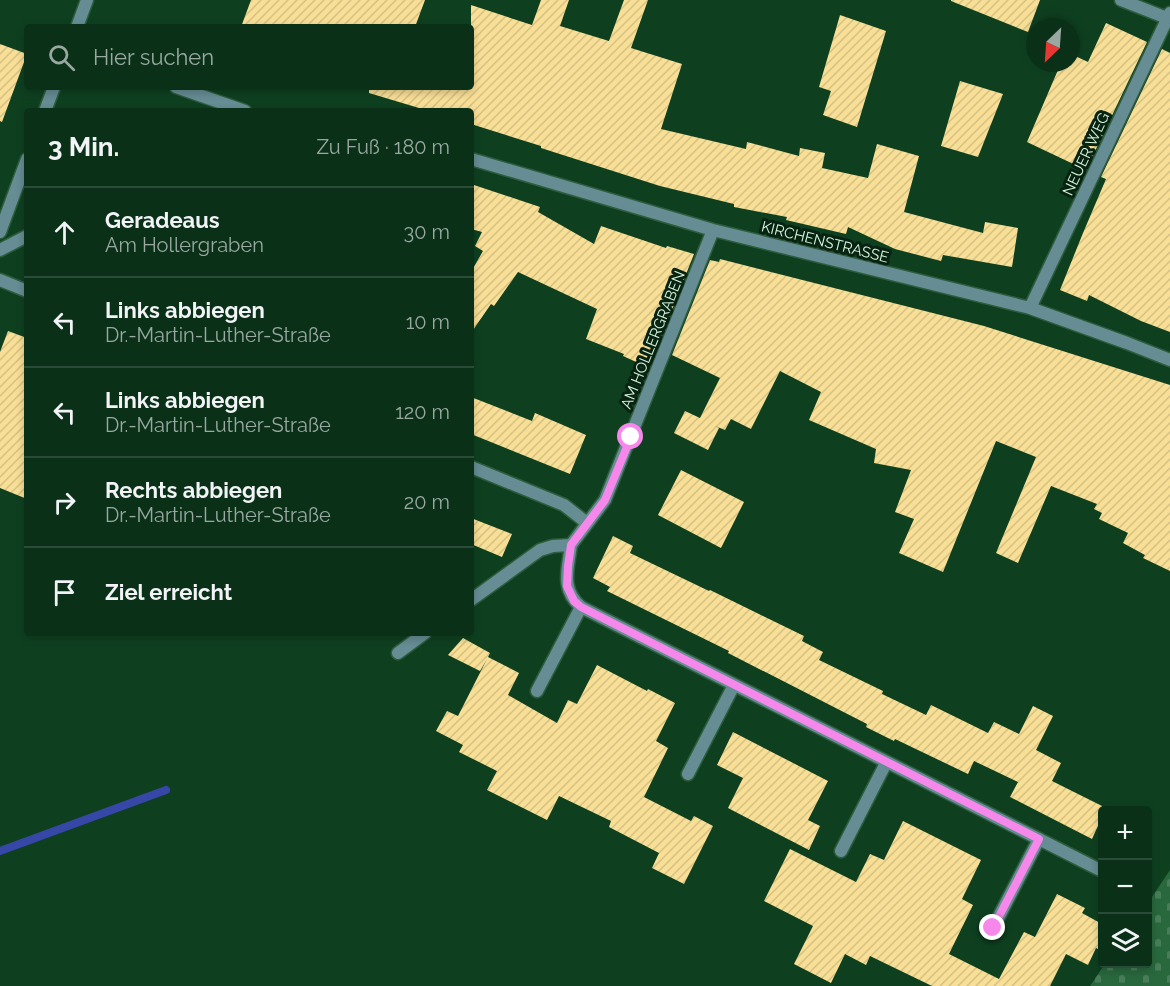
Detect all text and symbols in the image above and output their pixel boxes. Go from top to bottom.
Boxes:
north arrow [1026,18,1080,72]
search box [24,24,474,90]
icon: search [45,41,78,74]
text: Hier suchen [93,44,214,70]
street label: NEUER WEG [1059,110,1113,198]
text: 3 Min. [48,132,119,162]
text: Zu Fuß · 180 m [317,135,450,159]
text: Geradeaus [105,207,220,233]
icon: ahead [48,216,81,249]
street label: KIRCHENSTRASSE [759,217,891,267]
text: 30 m [404,220,450,244]
text: Am Hollergraben [105,233,264,257]
street label: AM HOLLERGRABEN [617,268,689,412]
text: Links abbiegen [105,297,265,323]
icon: left [48,306,81,339]
text: 10 m [406,310,450,334]
text: Dr.-Martin-Luther-Straße [105,323,331,347]
text: Links abbiegen [105,387,265,413]
icon: left [48,396,81,429]
text: 120 m [395,400,450,424]
text: Dr.-Martin-Luther-Straße [105,413,331,437]
route start [617,423,643,449]
text: Rechts abbiegen [105,477,282,503]
icon: right [48,486,81,519]
text: 20 m [404,490,450,514]
text: Dr.-Martin-Luther-Straße [105,503,331,527]
icon: arrive [48,576,81,609]
text: Ziel erreicht [105,579,232,605]
map controls [1098,806,1152,968]
button: + [1098,806,1152,860]
button: − [1098,860,1152,914]
route end [979,914,1005,940]
button: layers [1098,914,1152,968]

